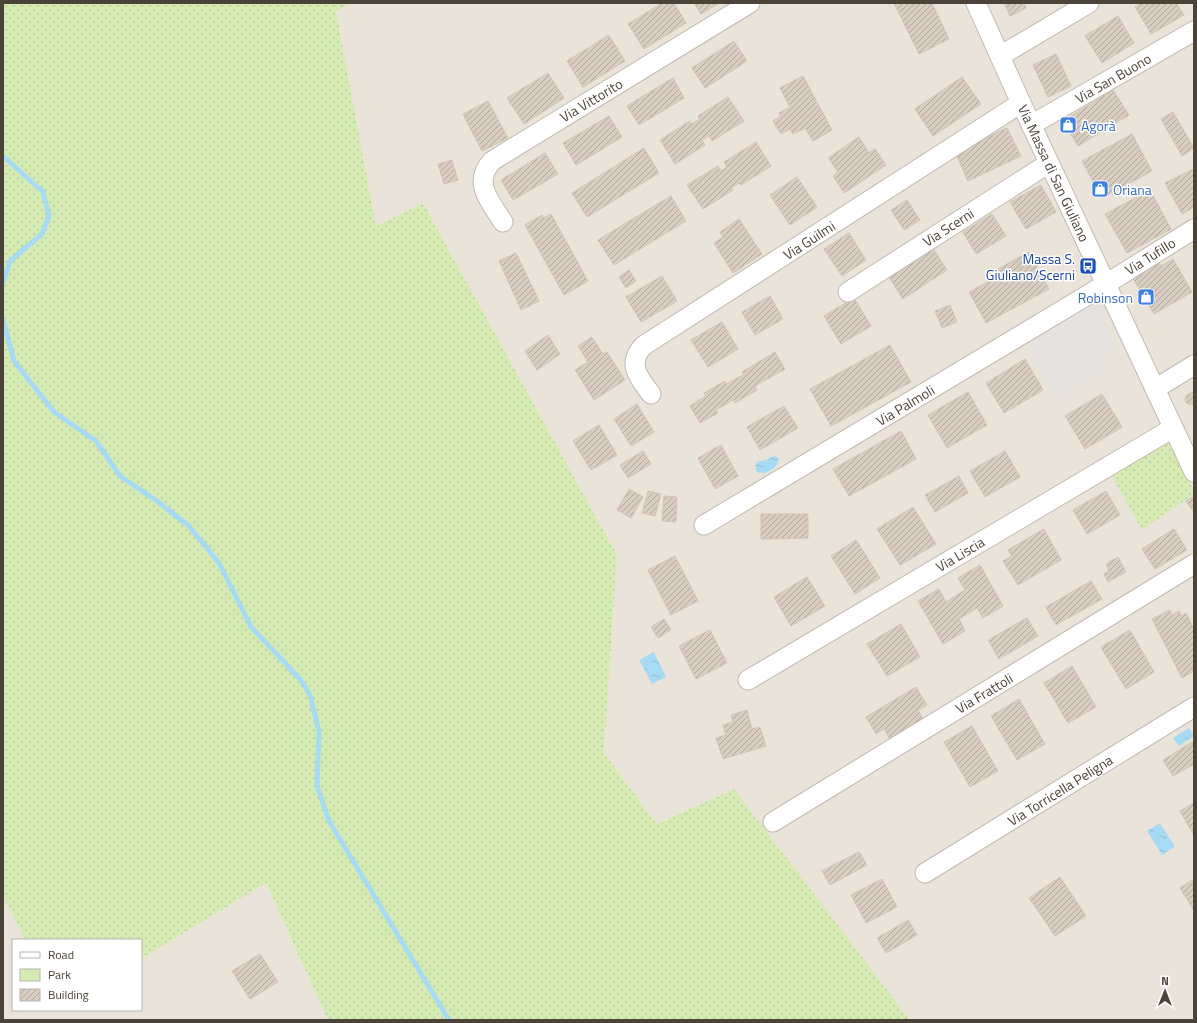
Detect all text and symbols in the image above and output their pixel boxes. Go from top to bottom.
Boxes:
street label: Via San Buono [1071,48,1155,108]
street label: Via Vittorito [556,73,626,127]
street label: Via Massa di San Giuliano [1013,101,1095,245]
shop icon: Agorà [1058,115,1078,135]
place label: Agorà [1081,115,1116,136]
shop icon: Oriana [1090,179,1110,199]
place label: Oriana [1113,179,1152,200]
street label: Via Scerni [918,203,978,251]
street label: Via Guilmi [779,215,839,265]
street label: Via Tufillo [1120,232,1180,280]
place label: Massa S. Giuliano/Scerni [986,248,1075,285]
bus stop icon: Massa S. Giuliano/Scerni [1078,256,1098,276]
place label: Robinson [1078,287,1133,308]
shop icon: Robinson [1136,287,1156,307]
street label: Via Palmoli [872,379,938,431]
street label: Via Liscia [932,531,988,577]
street label: Via Frattoli [951,668,1017,718]
street label: Via Torricella Peligna [1003,749,1117,831]
legend [12,939,142,1011]
text: Road [48,945,74,964]
text: Park [48,965,71,984]
north arrow [1145,971,1185,1011]
text: N [1161,973,1169,989]
text: Building [48,985,89,1004]

